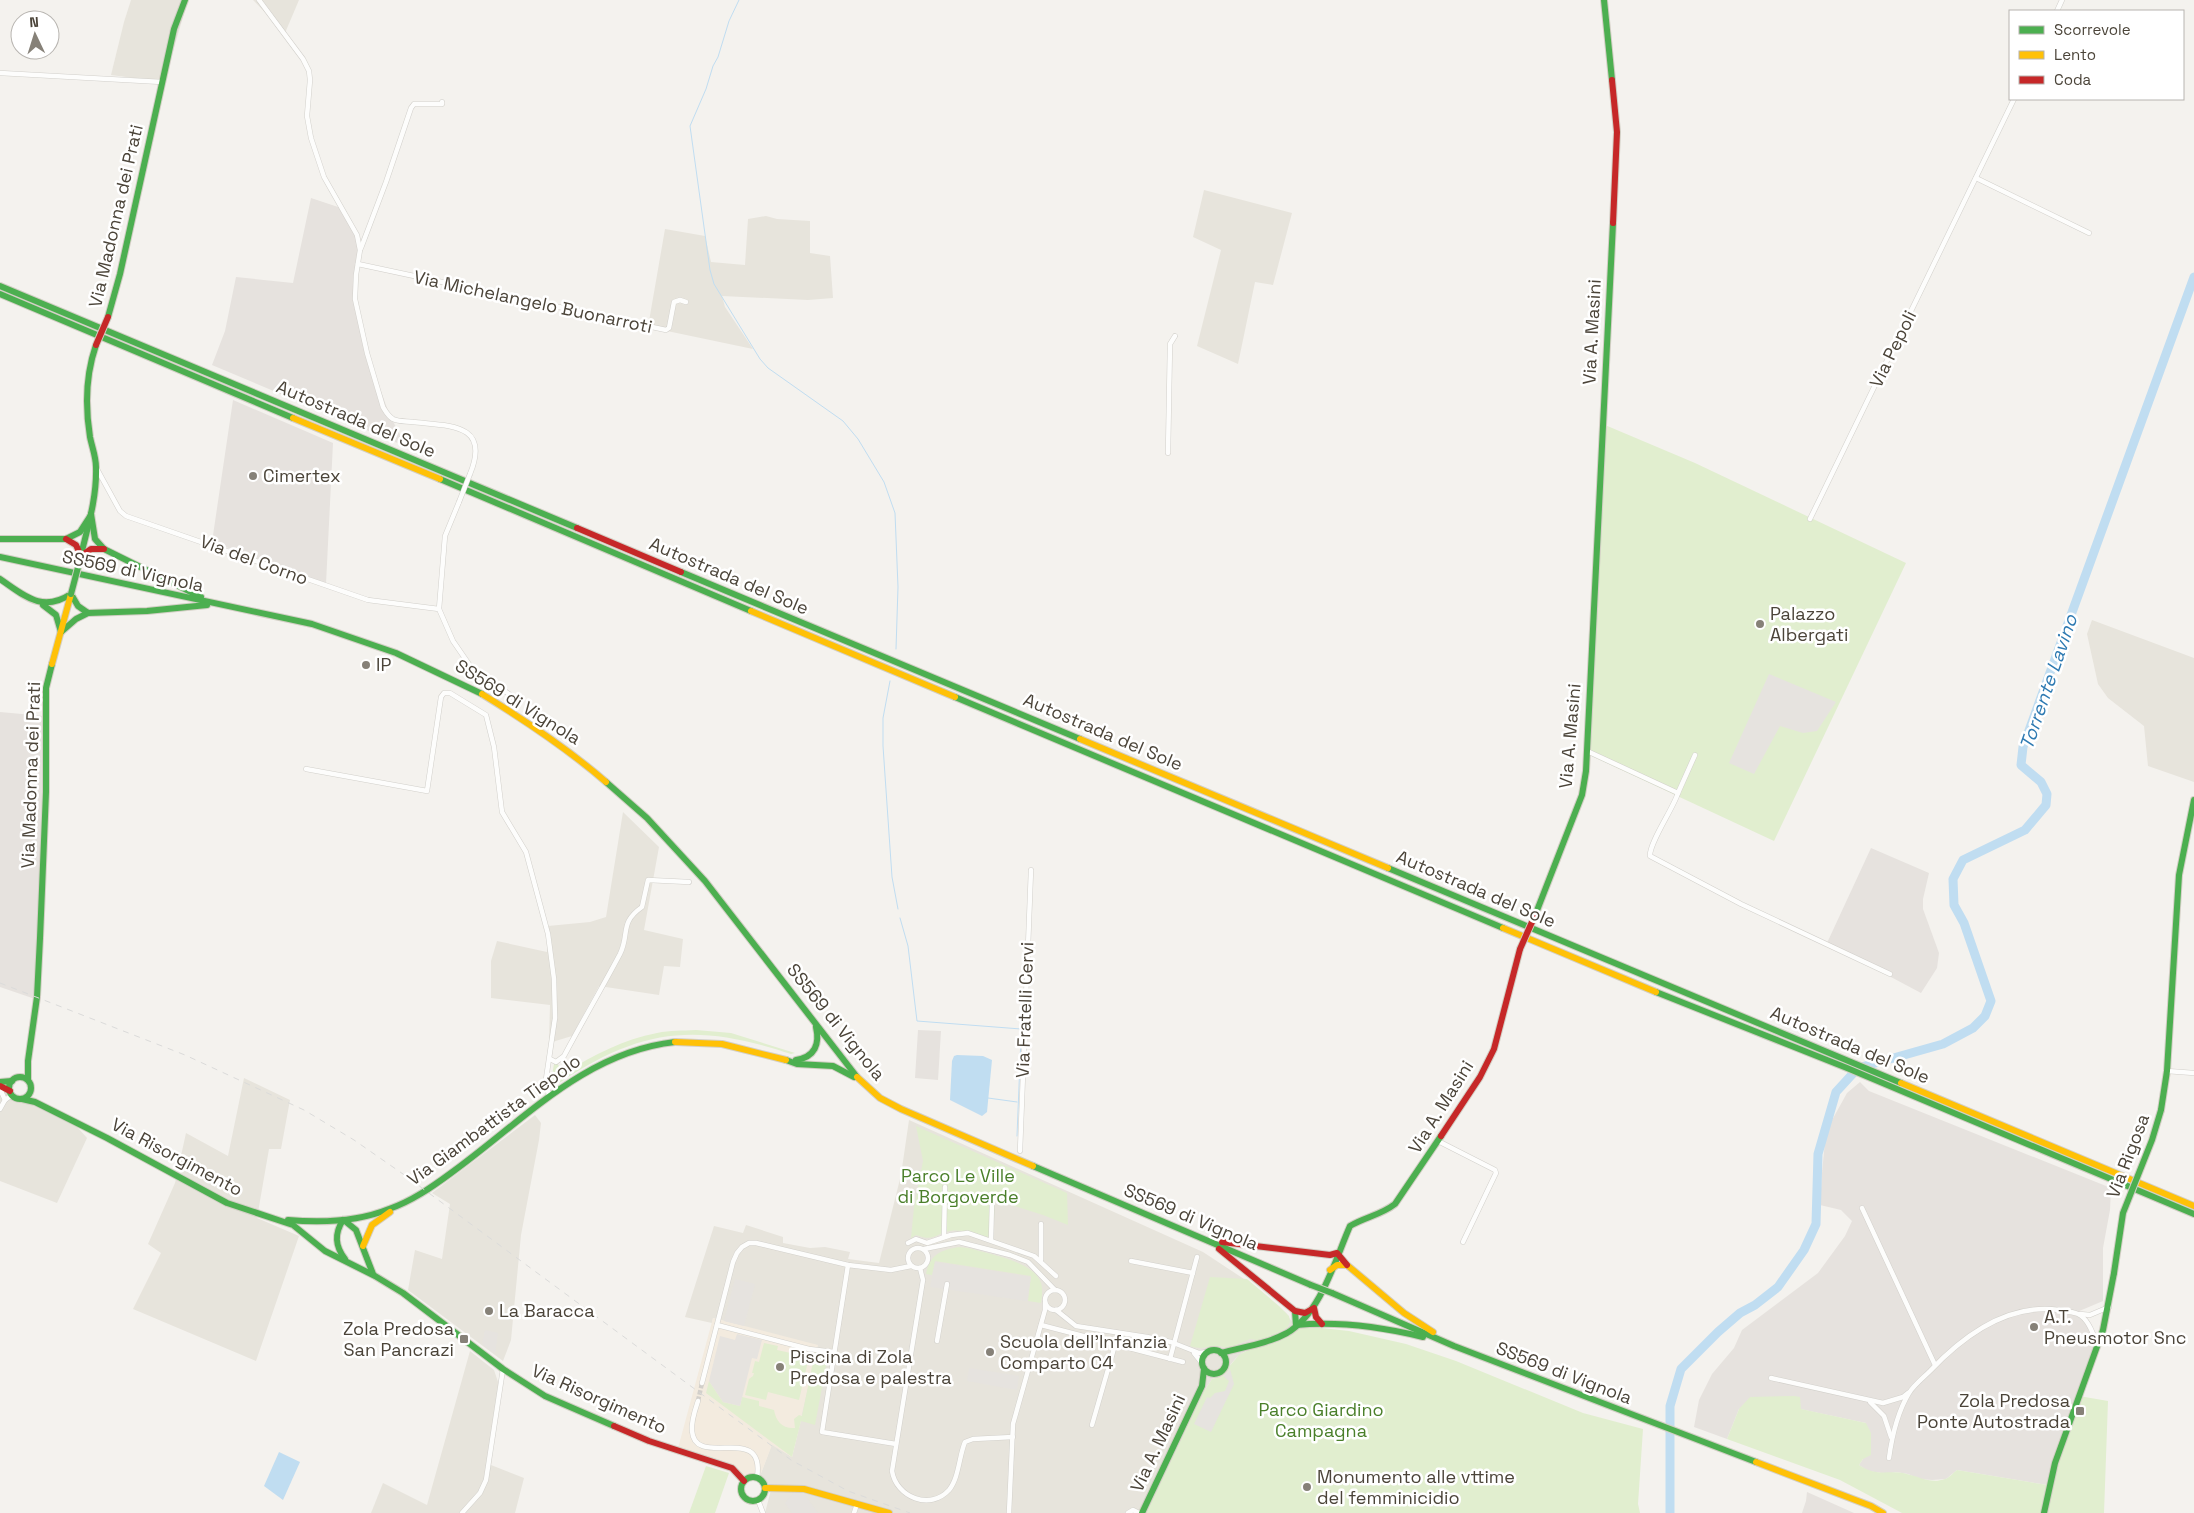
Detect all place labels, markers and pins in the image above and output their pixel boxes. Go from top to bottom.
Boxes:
place label: Cimertex [263,464,341,487]
marker: Cimertex [247,470,259,482]
place label: Palazzo Albergati [1770,602,1848,646]
marker: Palazzo Albergati [1754,618,1766,630]
place label: IP [376,653,391,676]
marker: IP [360,659,372,671]
place label: La Baracca [499,1299,595,1322]
marker: La Baracca [483,1305,495,1317]
place label: A.T. Pneusmotor Snc [2044,1305,2187,1349]
place label: Zola Predosa San Pancrazi [343,1317,454,1361]
marker: A.T. Pneusmotor Snc [2028,1321,2040,1333]
place label: Scuola dell'Infanzia Comparto C4 [1000,1330,1167,1374]
marker: Zola Predosa San Pancrazi [458,1333,470,1345]
place label: Piscina di Zola Predosa e palestra [790,1345,952,1389]
marker: Scuola dell'Infanzia Comparto C4 [984,1346,996,1358]
marker: Piscina di Zola Predosa e palestra [774,1361,786,1373]
place label: Zola Predosa Ponte Autostrada [1917,1389,2070,1433]
marker: Zola Predosa Ponte Autostrada [2074,1405,2086,1417]
place label: Monumento alle vttime del femminicidio [1317,1465,1515,1509]
marker: Monumento alle vttime del femminicidio [1301,1481,1313,1493]

